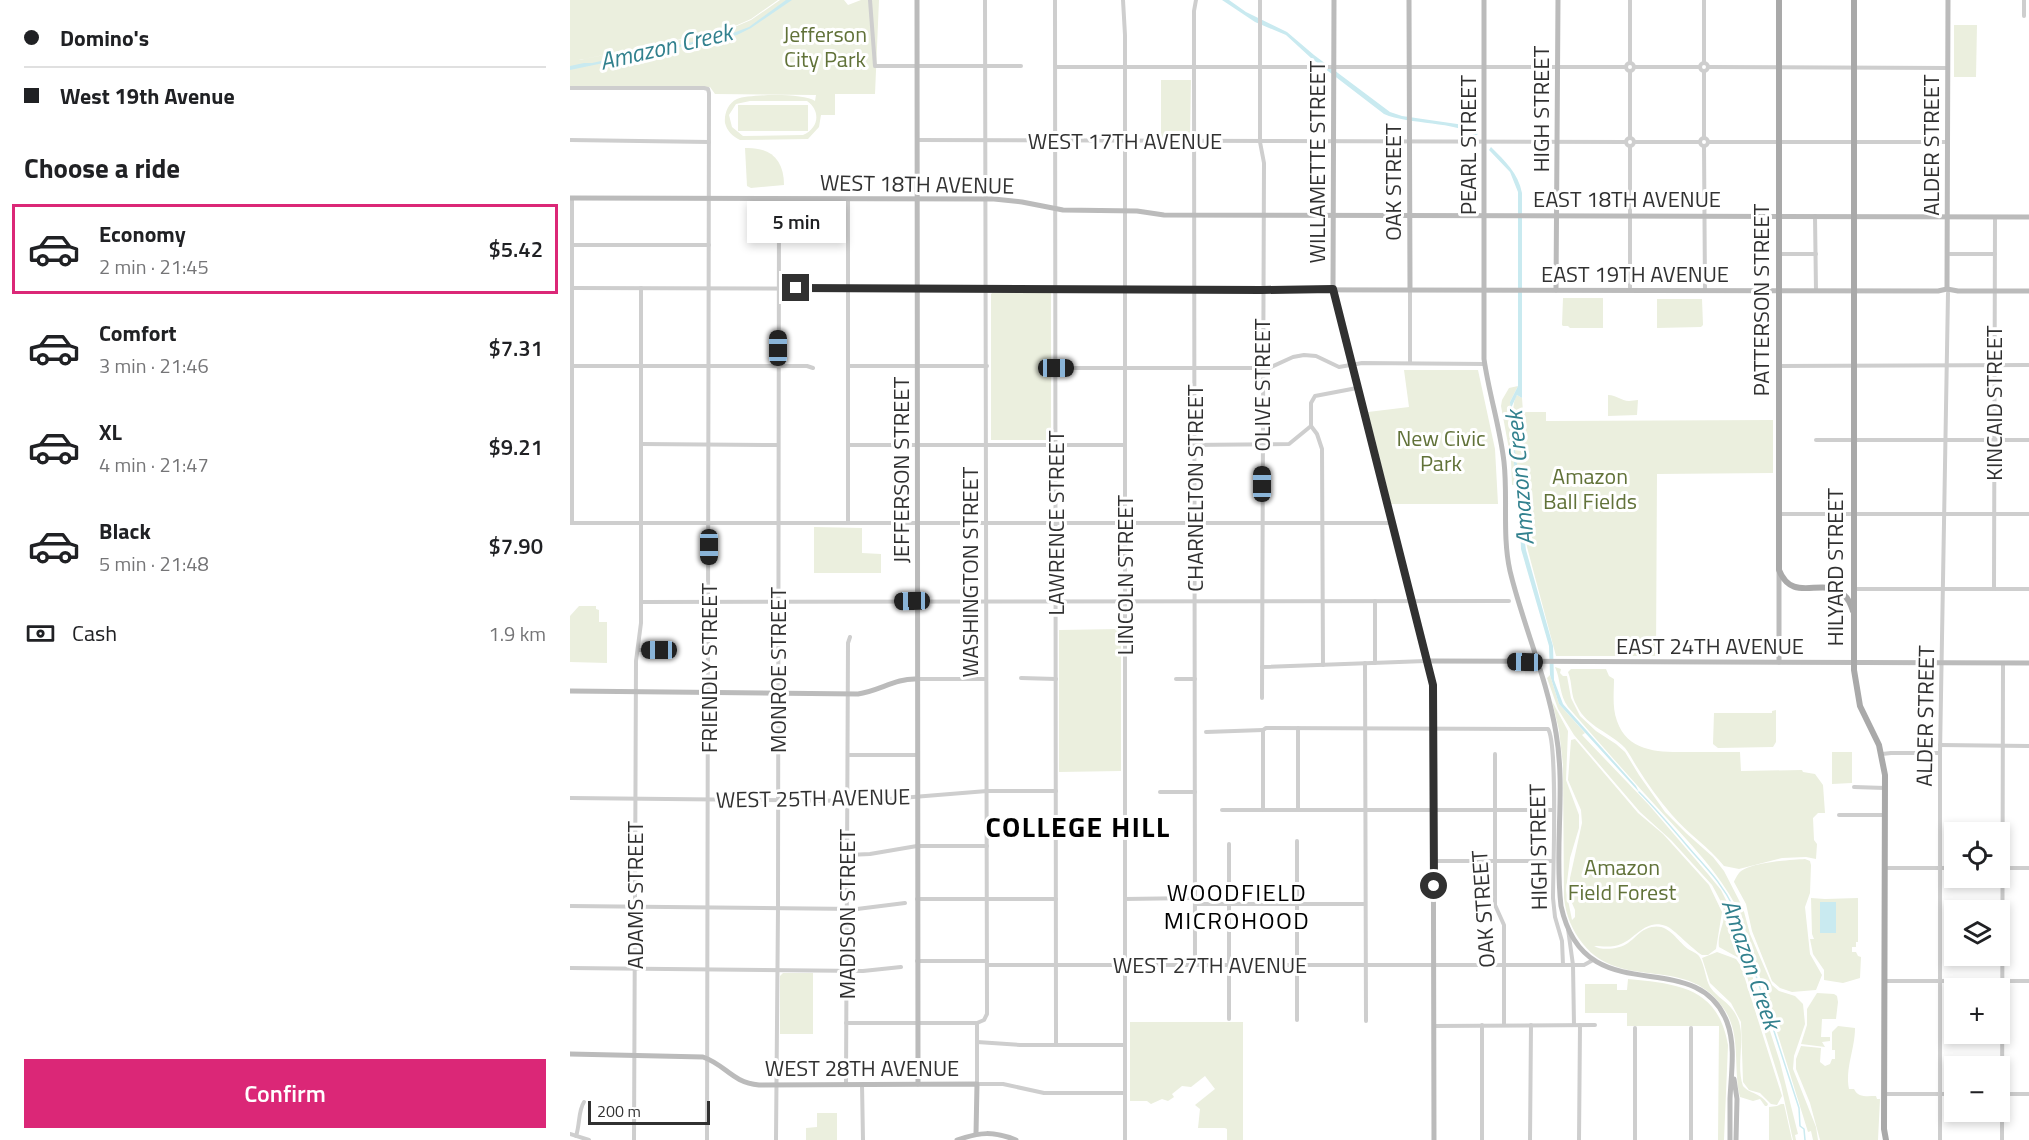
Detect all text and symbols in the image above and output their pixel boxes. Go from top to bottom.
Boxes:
water label: Amazon Creek [596,13,739,79]
park label: Jefferson City Park [783,17,867,76]
text: Domino's [60,21,149,55]
street label: HIGH STREET [1524,45,1558,172]
street label: WILLAMETTE STREET [1300,60,1334,263]
street label: PEARL STREET [1451,74,1485,215]
street label: ALDER STREET [1914,74,1948,216]
text: West 19th Avenue [60,79,235,113]
street label: OAK STREET [1376,123,1410,241]
street label: WEST 17TH AVENUE [1028,124,1222,158]
text: Choose a ride [24,147,180,188]
street label: WEST 18TH AVENUE [819,165,1015,203]
street label: EAST 18TH AVENUE [1533,182,1721,216]
callout: 5 min [746,201,846,243]
street label: PATTERSON STREET [1744,203,1778,396]
text: 5 min [772,206,821,237]
text: Economy [99,217,186,251]
icon: car [27,222,81,276]
text: $5.42 [488,232,543,266]
text: 2 min · 21:45 [99,251,209,282]
street label: EAST 19TH AVENUE [1541,257,1729,291]
route end [782,274,809,301]
text: Comfort [99,316,177,350]
street label: OLIVE STREET [1245,318,1279,452]
icon: car [27,321,81,375]
street label: KINCAID STREET [1977,325,2011,481]
car [769,330,787,366]
text: $7.31 [488,331,543,365]
text: 3 min · 21:46 [99,350,209,381]
car [1038,359,1074,377]
street label: JEFFERSON STREET [884,376,918,563]
street label: CHARNELTON STREET [1178,384,1212,592]
water label: Amazon Creek [1495,406,1543,547]
text: XL [99,415,122,449]
icon: car [27,420,81,474]
park label: New Civic Park [1396,421,1486,480]
text: $9.21 [488,430,543,464]
street label: LAWRENCE STREET [1039,430,1073,616]
text: 4 min · 21:47 [99,449,209,480]
park label: Amazon Ball Fields [1543,459,1637,518]
street label: WASHINGTON STREET [953,466,987,677]
car [1253,466,1271,502]
street label: HILYARD STREET [1818,487,1852,646]
street label: LINCOLN STREET [1108,494,1142,655]
text: Black [99,514,151,548]
icon: car [27,519,81,573]
text: $7.90 [488,529,543,563]
car [700,529,718,565]
text: 5 min · 21:48 [99,548,209,579]
street label: FRIENDLY STREET [692,583,726,753]
street label: MONROE STREET [761,587,795,753]
car [894,592,930,610]
text: Cash [72,616,117,650]
icon: cash [24,617,57,650]
text: 1.9 km [489,618,546,649]
street label: EAST 24TH AVENUE [1616,629,1804,663]
car [641,641,677,659]
street label: ALDER STREET [1907,645,1943,787]
car [1507,653,1543,671]
street label: WEST 25TH AVENUE [715,779,911,817]
street label: HIGH STREET [1520,783,1556,911]
district label: COLLEGE HILL [985,805,1171,848]
street label: ADAMS STREET [618,820,652,969]
map controls [1944,822,2010,1122]
button: locate [1944,822,2010,888]
street label: MADISON STREET [830,828,864,999]
street label: OAK STREET [1462,849,1504,969]
park label: Amazon Field Forest [1568,850,1676,909]
route start [1420,872,1447,899]
district label: WOODFIELD MICROHOOD [1164,874,1310,938]
water label: Amazon Creek [1713,894,1792,1037]
button: layers [1944,900,2010,966]
street label: WEST 27TH AVENUE [1113,948,1307,982]
button: + [1944,978,2010,1044]
street label: WEST 28TH AVENUE [765,1051,959,1085]
button: − [1944,1056,2010,1122]
button: Confirm [24,1059,546,1128]
scale bar [588,1098,710,1126]
text: 200 m [597,1099,641,1123]

